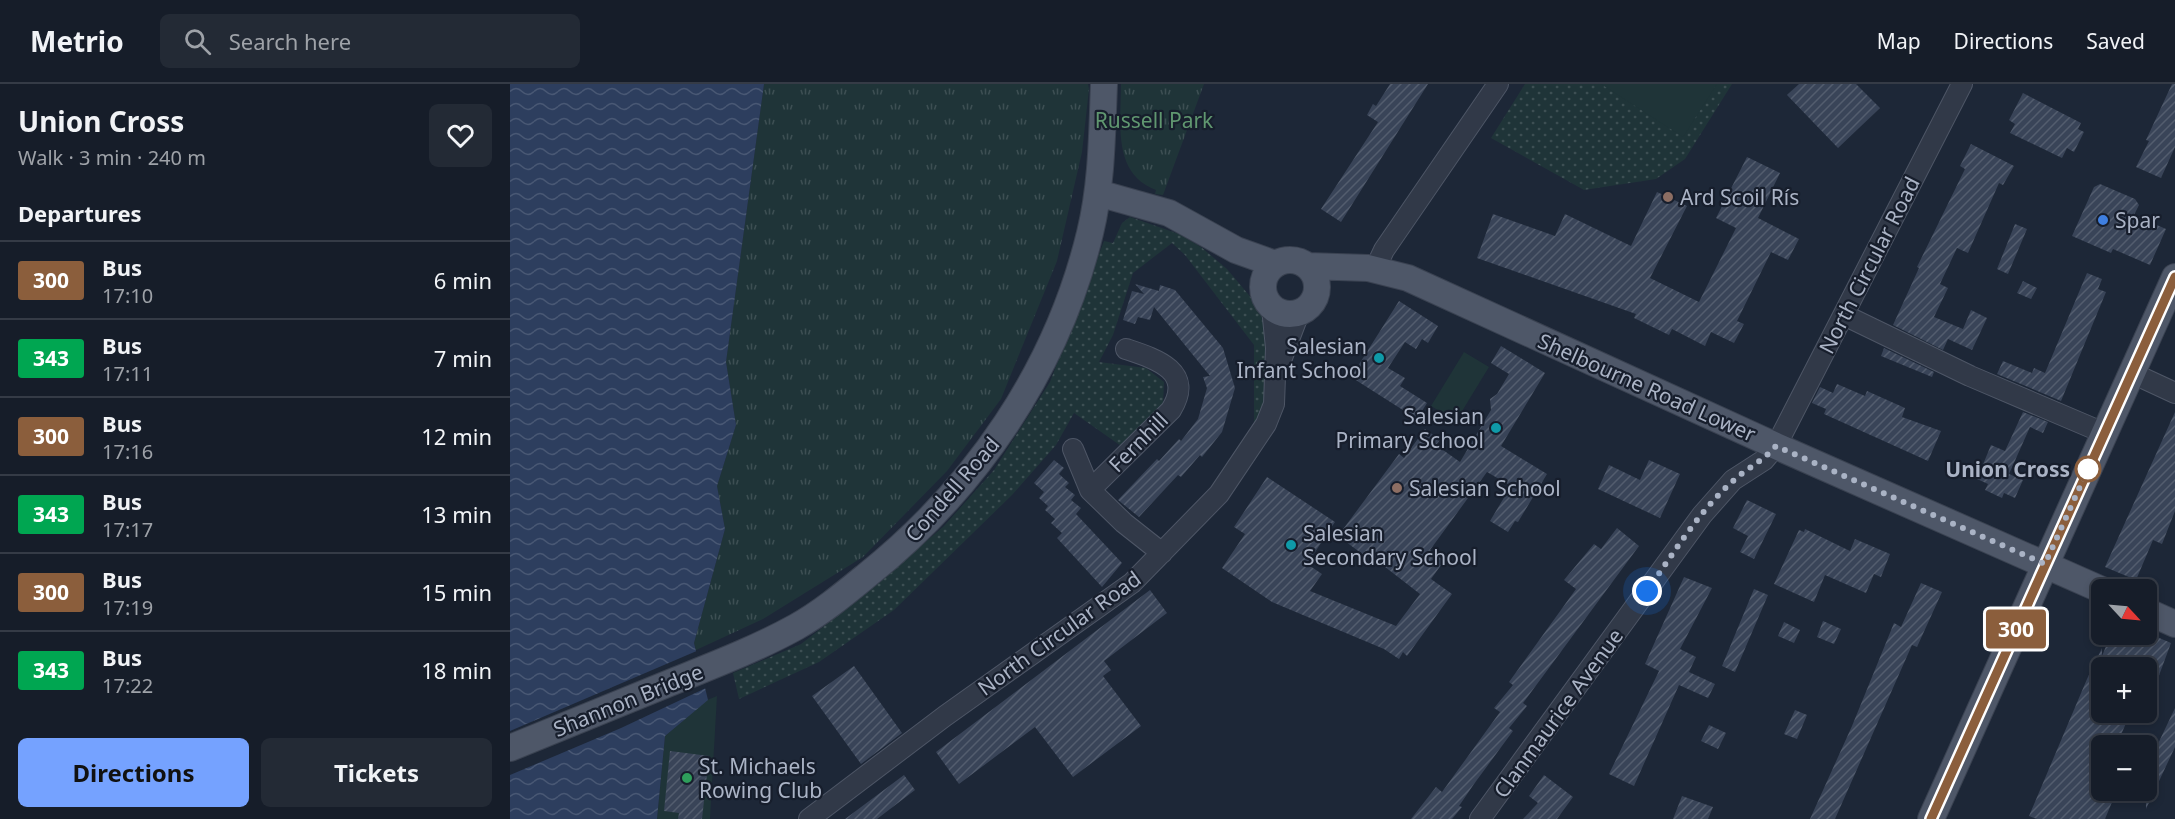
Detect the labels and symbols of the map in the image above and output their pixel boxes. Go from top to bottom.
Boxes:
park label: Russell Park [1095,106,1214,134]
street label: North Circular Road [1812,172,1926,358]
place label: Ard Scoil Rís [1680,183,1799,211]
marker: Ard Scoil Rís [1661,190,1675,204]
place label: Spar [2115,206,2160,234]
marker: Spar [2096,213,2110,227]
street label: Shelbourne Road Lower [1534,326,1761,448]
place label: Salesian Infant School [1236,332,1367,384]
marker: Salesian Infant School [1372,351,1386,365]
place label: Salesian Primary School [1336,402,1484,454]
street label: Fernhill [1102,406,1174,478]
marker: Salesian Primary School [1489,421,1503,435]
street label: Condell Road [899,431,1005,547]
place label: Union Cross [1945,455,2070,483]
marker: Union Cross [2075,456,2101,482]
place label: Salesian School [1409,474,1561,502]
marker: Salesian School [1390,481,1404,495]
place label: Salesian Secondary School [1303,519,1477,571]
marker: Salesian Secondary School [1284,538,1298,552]
street label: North Circular Road [972,564,1146,702]
your location [1632,576,1662,606]
north arrow [2091,579,2157,645]
line badge: 300 [1982,610,2050,648]
street label: Clanmaurice Avenue [1487,623,1629,803]
street label: Shannon Bridge [549,657,707,743]
place label: St. Michaels Rowing Club [699,752,822,804]
marker: St. Michaels Rowing Club [680,771,694,785]

